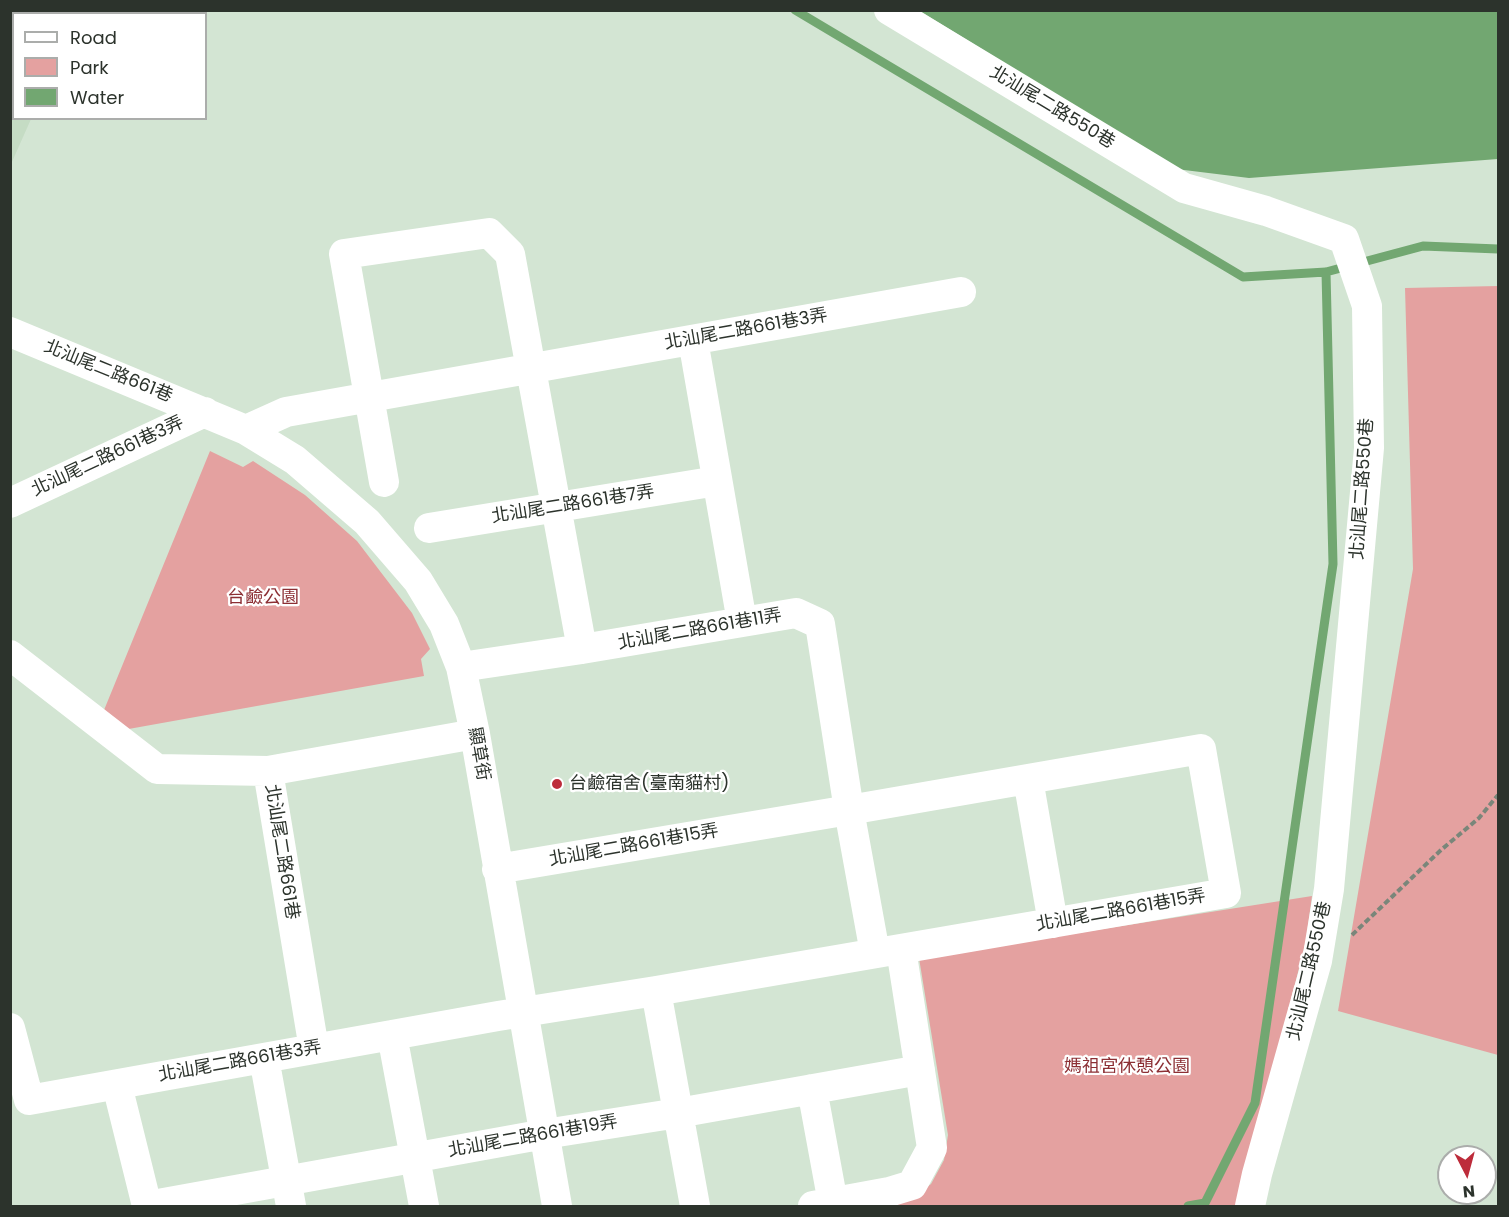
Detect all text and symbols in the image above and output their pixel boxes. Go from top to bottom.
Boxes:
legend [12,12,207,120]
text: Road [70,25,117,50]
text: Park [70,55,109,80]
street label: 北汕尾二路550巷 [986,62,1118,154]
text: Water [70,85,124,110]
street label: 北汕尾二路661巷3弄 [663,305,829,355]
street label: 北汕尾二路661巷 [41,336,175,408]
street label: 北汕尾二路661巷3弄 [29,412,187,502]
street label: 北汕尾二路550巷 [1347,417,1379,561]
street label: 北汕尾二路661巷7弄 [490,481,656,529]
park label: 台鹼公園 [227,587,299,609]
street label: 北汕尾二路661巷11弄 [616,605,784,655]
street label: 顯草街 [463,726,493,782]
place label: 台鹼宿舍(臺南貓村) [569,773,729,795]
marker: 台鹼宿舍(臺南貓村) [550,777,564,791]
street label: 北汕尾二路661巷 [260,783,302,921]
street label: 北汕尾二路661巷15弄 [548,820,720,872]
street label: 北汕尾二路661巷15弄 [1035,885,1207,937]
street label: 北汕尾二路550巷 [1284,899,1336,1043]
street label: 北汕尾二路661巷3弄 [157,1037,323,1087]
park label: 媽祖宮休憩公園 [1064,1056,1190,1078]
street label: 北汕尾二路661巷19弄 [447,1111,619,1163]
north arrow [1437,1145,1497,1205]
text: N [1462,1179,1476,1203]

